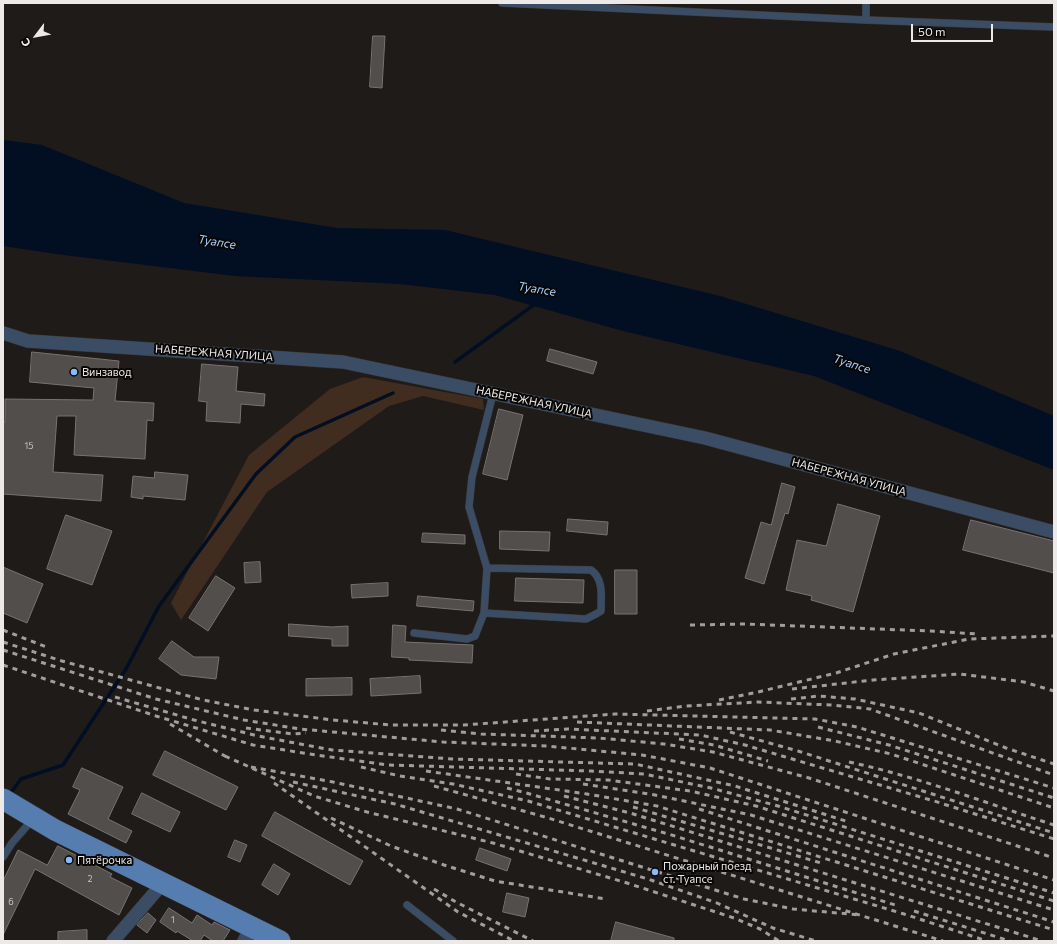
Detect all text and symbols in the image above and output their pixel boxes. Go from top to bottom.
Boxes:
north arrow [16,16,56,56]
scale bar [913,16,995,42]
text: 50 m [918,24,946,38]
text: С [18,36,33,49]
water label: Туапсе [197,232,237,252]
water label: Туапсе [517,279,557,299]
street label: НАБЕРЕЖНАЯ УЛИЦА [155,342,273,364]
water label: Туапсе [832,351,872,377]
place label: Винзавод [82,365,131,379]
marker: Винзавод [69,367,79,377]
street label: НАБЕРЕЖНАЯ УЛИЦА [475,383,593,421]
house number: 15 [24,441,34,451]
street label: НАБЕРЕЖНАЯ УЛИЦА [790,455,908,499]
place label: Пятёрочка [77,853,132,867]
marker: Пятёрочка [64,855,74,865]
place label: Пожарный поезд ст. Туапсе [663,859,751,885]
marker: Пожарный поезд ст. Туапсе [650,867,660,877]
house number: 2 [88,874,92,884]
house number: 6 [8,897,14,907]
house number: 1 [171,915,175,925]

